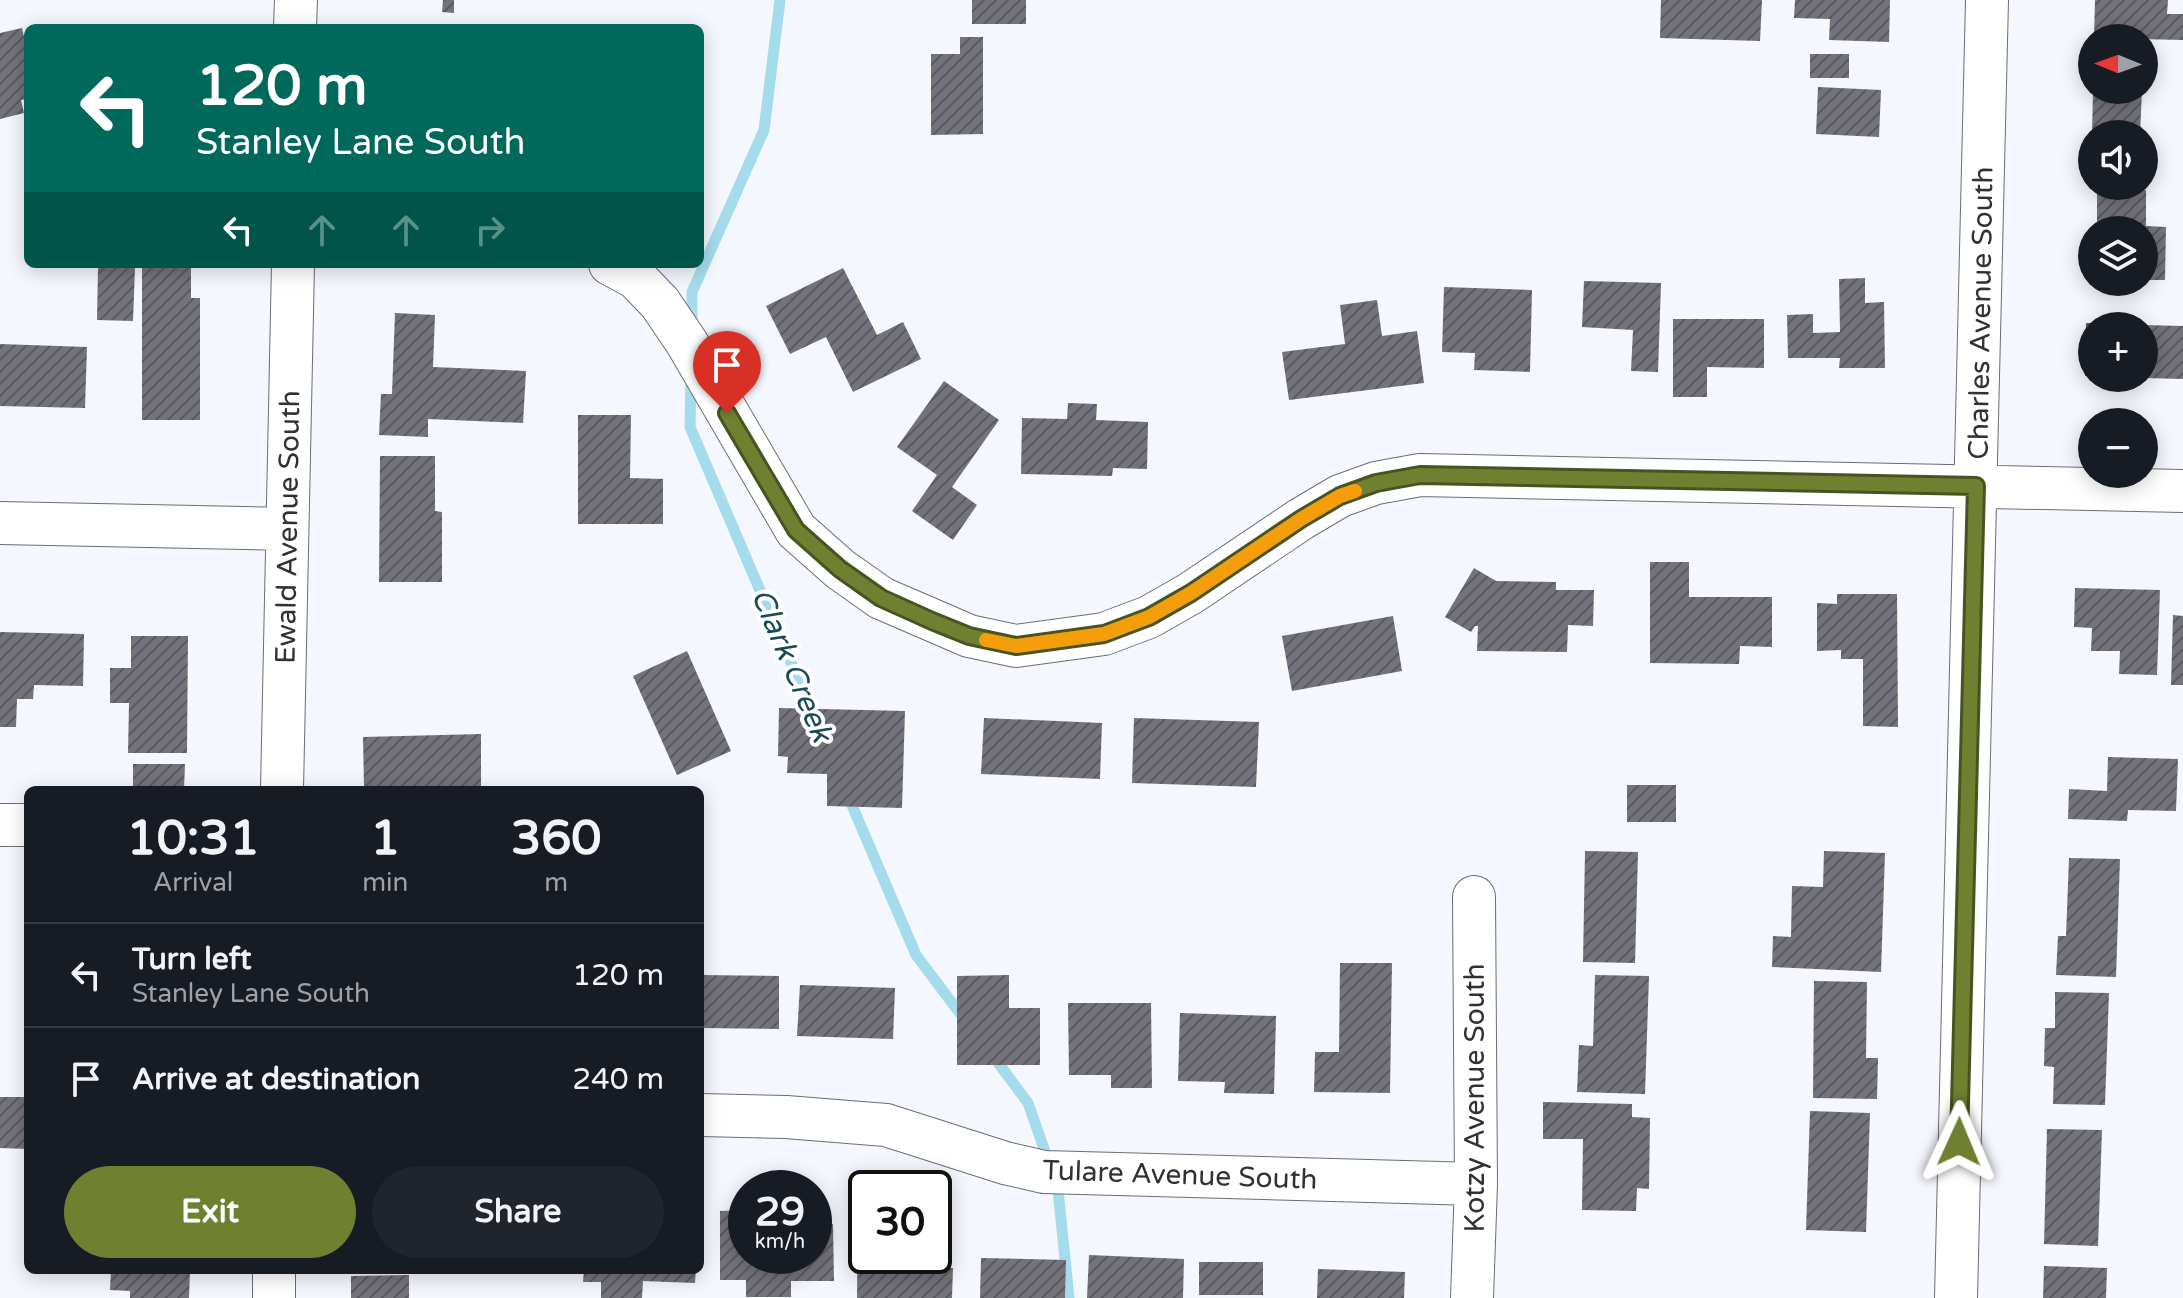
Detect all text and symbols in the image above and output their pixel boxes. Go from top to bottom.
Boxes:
north arrow [2078,24,2158,104]
map controls [2078,24,2158,488]
text: 120 m [196,53,367,120]
icon: left [64,56,168,160]
button: sound [2078,120,2158,200]
text: Stanley Lane South [196,121,525,164]
street label: Charles Avenue South [1961,166,2001,460]
icon: left [216,208,260,252]
icon: ahead [300,208,344,252]
icon: ahead [384,208,428,252]
icon: right [468,208,512,252]
button: layers [2078,216,2158,296]
button: + [2078,312,2158,392]
pin [693,331,761,413]
icon: arrive [705,343,749,387]
street label: Ewald Avenue South [269,390,307,664]
button: − [2078,408,2158,488]
water label: Clark Creek [743,583,841,750]
text: 10:31 [127,810,260,868]
text: 1 [370,810,400,868]
text: 360 [511,810,601,868]
text: Arrival [153,867,233,898]
text: min [362,867,408,898]
text: m [544,867,568,898]
text: Turn left [132,941,251,978]
icon: left [64,953,108,997]
text: 120 m [572,957,664,994]
street label: Kotzy Avenue South [1458,963,1492,1233]
text: Stanley Lane South [132,978,370,1009]
icon: arrive [64,1057,108,1101]
text: Arrive at destination [132,1061,420,1098]
text: 240 m [572,1061,664,1098]
position arrow [1917,1100,2001,1184]
street label: Tulare Avenue South [1042,1153,1318,1197]
button: Exit [64,1166,356,1258]
button: Share [372,1166,664,1258]
speed limit sign: 30 [848,1170,952,1274]
text: 29 [755,1188,805,1236]
text: km/h [755,1230,805,1254]

